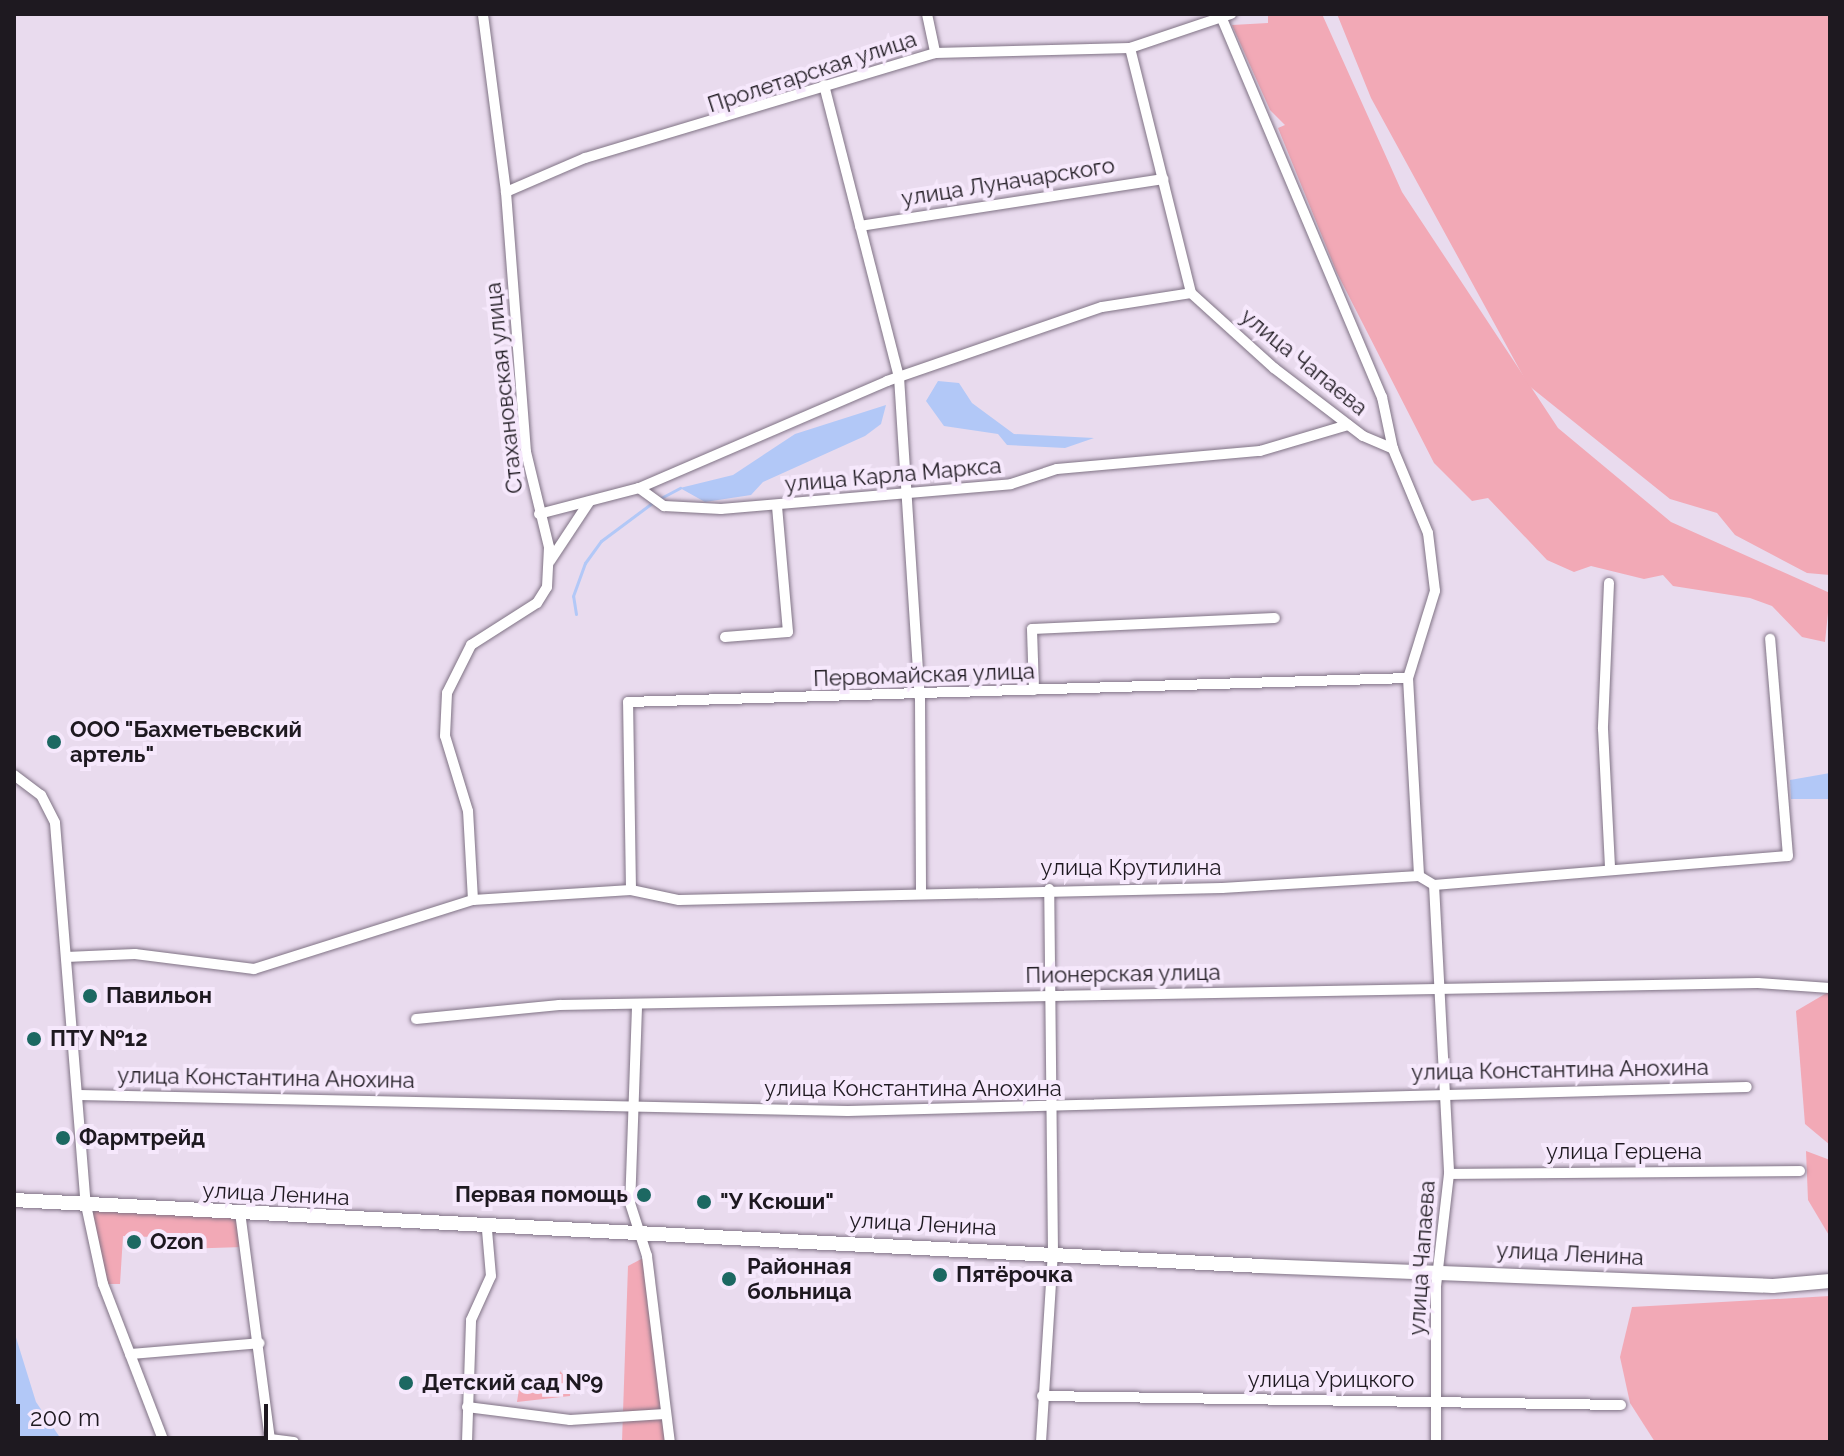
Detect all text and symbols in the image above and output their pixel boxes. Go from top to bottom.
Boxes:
street label: Пролетарская улица [704,26,920,118]
street label: улица Луначарского [900,152,1116,212]
street label: Стахановская улица [480,281,528,495]
street label: улица Чапаева [1235,303,1373,421]
street label: улица Карла Маркса [784,452,1002,498]
street label: Первомайская улица [812,658,1036,692]
place label: ООО "Бахметьевский артель" [70,716,302,768]
marker: ООО "Бахметьевский артель" [45,733,63,751]
street label: улица Крутилина [1041,855,1221,881]
street label: Пионерская улица [1025,959,1221,989]
place label: Павильон [106,983,212,1009]
marker: Павильон [81,987,99,1005]
place label: ПТУ №12 [50,1026,148,1052]
marker: ПТУ №12 [25,1030,43,1048]
street label: улица Константина Анохина [1411,1054,1709,1086]
street label: улица Константина Анохина [117,1062,415,1094]
street label: улица Константина Анохина [764,1076,1062,1102]
place label: Фармтрейд [79,1125,205,1151]
marker: Фармтрейд [54,1129,72,1147]
street label: улица Герцена [1546,1139,1702,1165]
street label: улица Ленина [202,1177,350,1211]
street label: улица Чапаева [1403,1180,1441,1336]
place label: Первая помощь [455,1182,628,1208]
marker: Первая помощь [635,1186,653,1204]
place label: "У Ксюши" [720,1189,834,1215]
marker: "У Ксюши" [695,1193,713,1211]
street label: улица Ленина [849,1207,997,1241]
place label: Ozon [150,1229,204,1255]
marker: Ozon [125,1233,143,1251]
street label: улица Ленина [1496,1237,1644,1271]
place label: Районная больница [747,1253,852,1304]
place label: Пятёрочка [956,1262,1073,1288]
marker: Пятёрочка [931,1266,949,1284]
marker: Районная больница [718,1268,740,1290]
street label: улица Урицкого [1248,1367,1414,1393]
place label: Детский сад №9 [422,1370,603,1396]
marker: Детский сад №9 [397,1374,415,1392]
scale bar [20,1388,272,1438]
text: 200 m [30,1403,100,1432]

